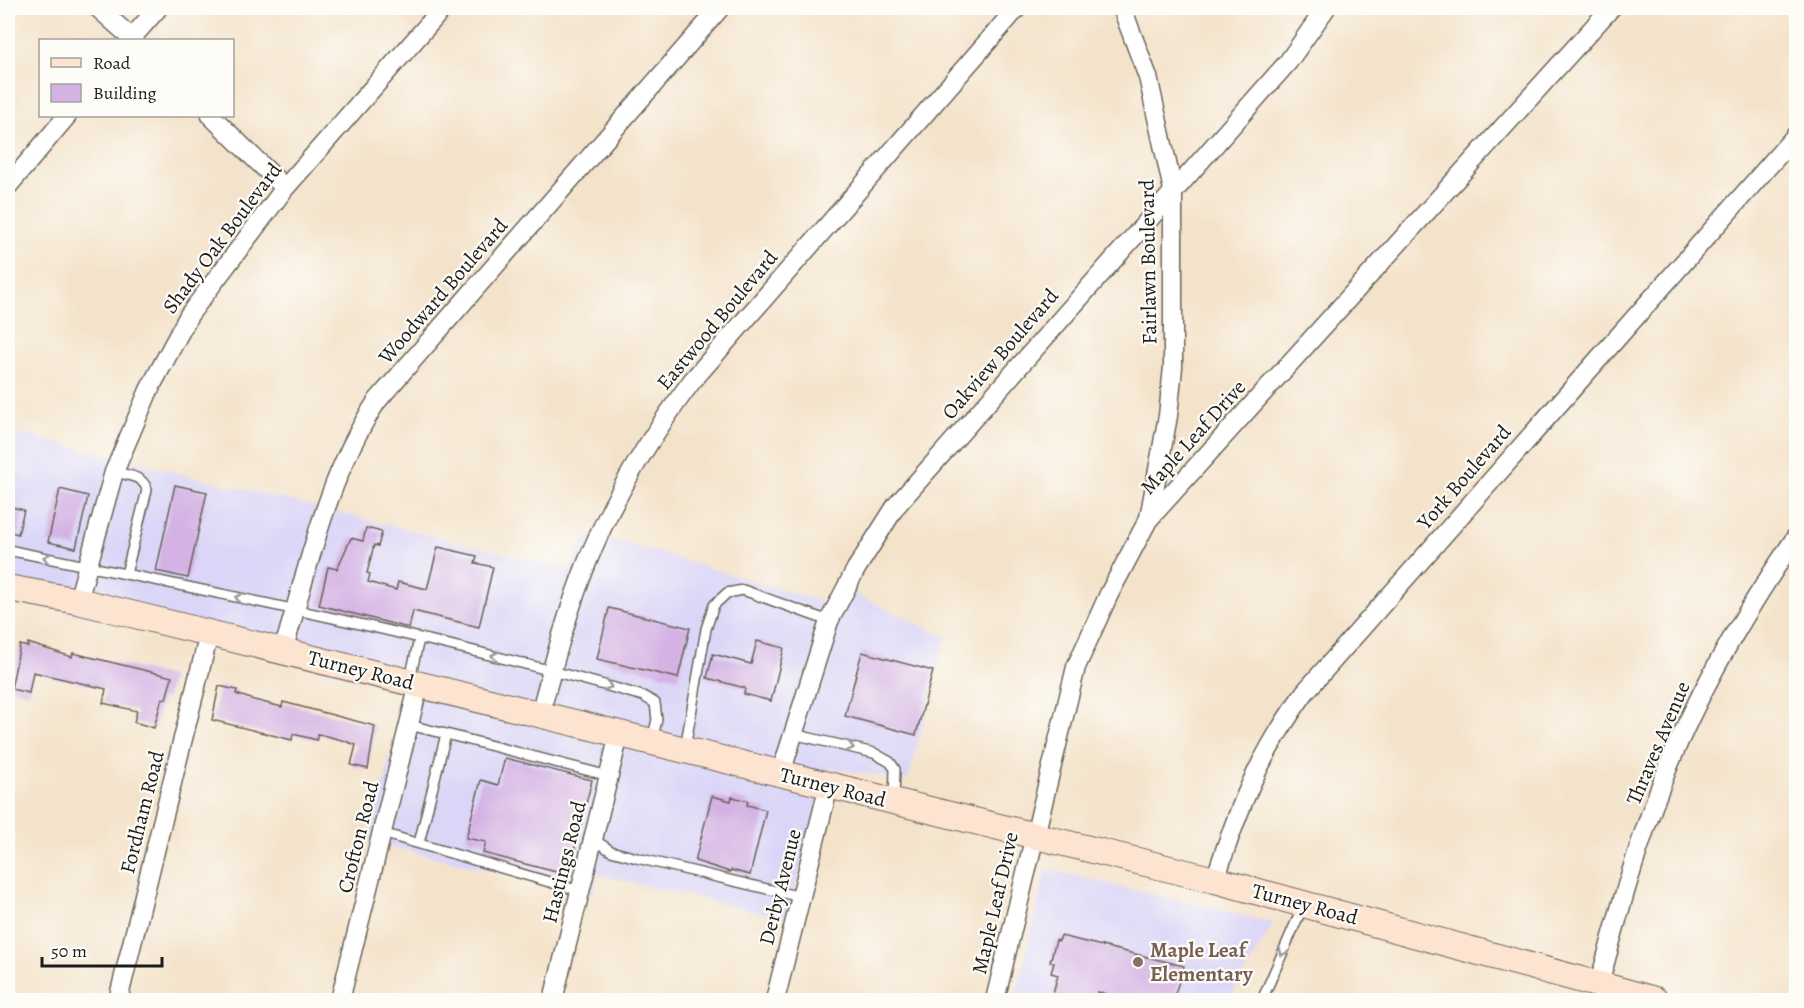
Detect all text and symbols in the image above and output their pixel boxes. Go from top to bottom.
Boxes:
legend [39,39,234,117]
text: Road [93,51,131,75]
text: Building [93,81,157,105]
street label: Shady Oak Boulevard [156,156,288,319]
street label: Fairlawn Boulevard [1133,178,1163,345]
street label: Woodward Boulevard [371,212,514,370]
street label: Eastwood Boulevard [650,244,784,396]
street label: Oakview Boulevard [935,282,1065,425]
street label: Maple Leaf Drive [1134,374,1252,500]
street label: York Boulevard [1410,418,1518,536]
one-way arrow [43,552,53,565]
one-way arrow [234,592,244,605]
street label: Turney Road [305,643,418,697]
one-way arrow [490,651,500,664]
street label: Thraves Avenue [1619,677,1697,809]
one-way arrow [602,679,613,691]
one-way arrow [845,740,855,753]
street label: Fordham Road [113,747,171,876]
street label: Turney Road [777,760,890,814]
street label: Crofton Road [331,777,386,896]
street label: Hastings Road [535,797,593,926]
street label: Derby Avenue [752,826,808,948]
street label: Maple Leaf Drive [965,829,1025,977]
street label: Turney Road [1249,876,1362,932]
scale bar [42,930,162,968]
place label: Maple Leaf Elementary [1150,936,1254,988]
text: 50 m [51,939,87,963]
one-way arrow [1278,946,1290,957]
marker: Maple Leaf Elementary [1131,955,1145,969]

